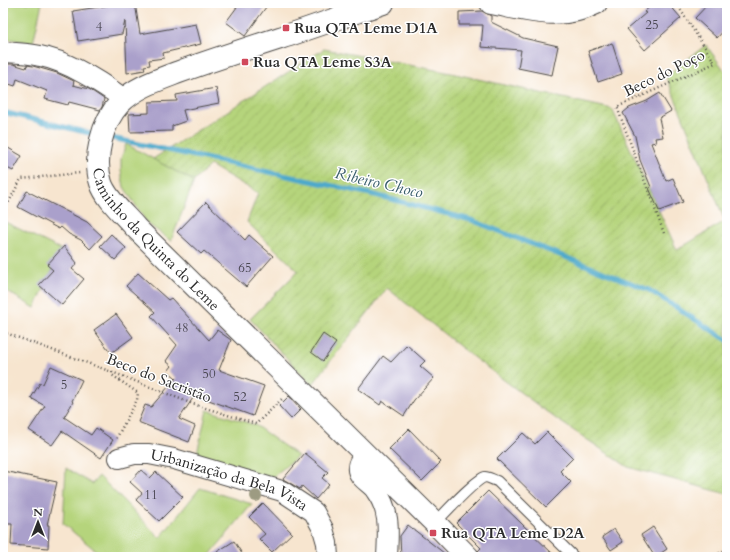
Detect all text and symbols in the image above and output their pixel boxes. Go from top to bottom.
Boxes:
house number: 25 [645,16,659,34]
house number: 4 [96,18,103,36]
place label: Rua QTA Leme D1A [294,18,438,38]
marker: Rua QTA Leme D1A [281,23,291,33]
street label: Beco do Poço [620,45,708,101]
place label: Rua QTA Leme S3A [253,52,392,72]
marker: Rua QTA Leme S3A [240,57,250,67]
water label: Ribeiro Choco [333,162,426,204]
street label: Caminho da Quinta do Leme [88,166,224,315]
house number: 65 [238,259,252,277]
house number: 48 [175,319,189,337]
street label: Beco do Sacristão [104,349,214,407]
house number: 50 [202,365,216,383]
house number: 5 [61,376,67,394]
house number: 52 [233,388,247,406]
street label: Urbanização da Bela Vista [149,445,312,515]
house number: 11 [144,486,158,504]
north arrow [18,502,58,542]
text: N [33,505,43,520]
place label: Rua QTA Leme D2A [441,523,585,543]
marker: Rua QTA Leme D2A [428,528,438,538]

